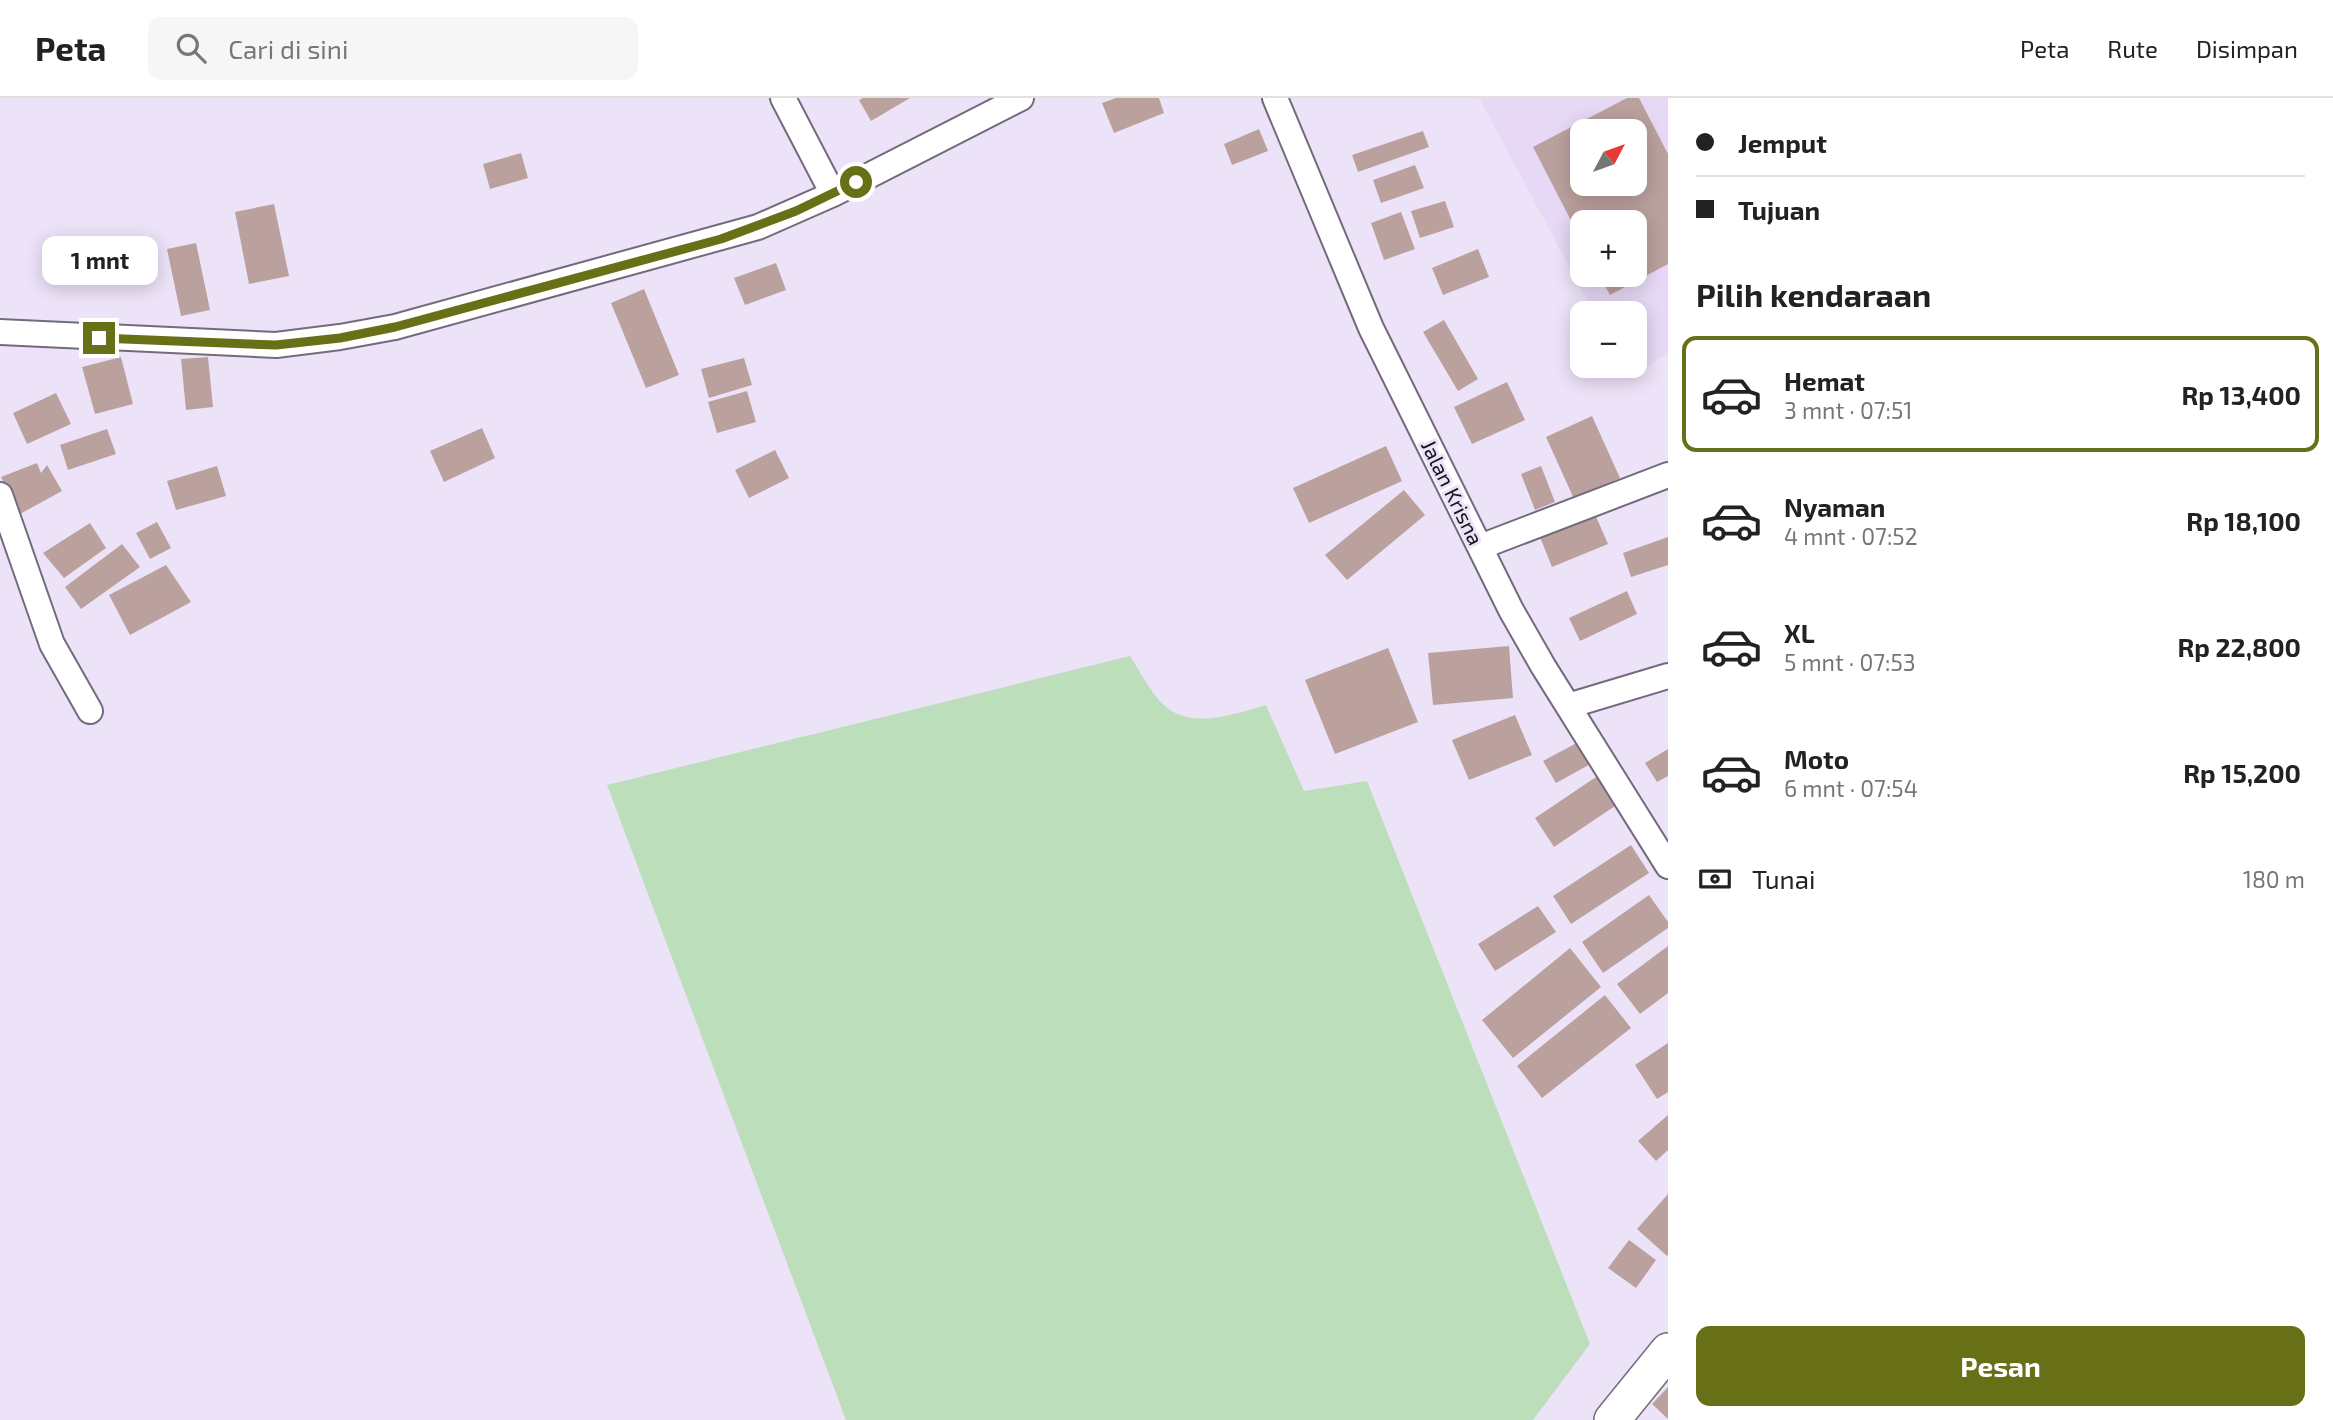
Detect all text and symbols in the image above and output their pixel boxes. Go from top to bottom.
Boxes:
search box [148,17,638,80]
text: Peta [35,28,106,68]
icon: search [172,29,210,67]
text: Cari di sini [228,33,348,64]
text: Peta [2020,34,2069,63]
text: Rute [2107,34,2158,63]
text: Disimpan [2196,34,2298,63]
north arrow [1570,119,1647,196]
map controls [1570,119,1647,378]
text: Jemput [1738,127,1827,158]
route start [840,166,872,198]
text: Tujuan [1738,194,1820,225]
button: + [1570,210,1647,287]
callout: 1 mnt [41,236,157,286]
text: 1 mnt [71,246,129,274]
text: Pilih kendaraan [1696,275,1931,313]
button: − [1570,301,1647,378]
route end [83,322,115,354]
icon: car [1700,363,1763,426]
text: Hemat [1784,365,1865,396]
text: Rp 13,400 [2181,379,2301,410]
text: 3 mnt · 07:51 [1784,396,1912,424]
street label: Jalan Krisna [1417,435,1489,549]
icon: car [1700,489,1763,552]
text: Nyaman [1784,491,1885,522]
text: Rp 18,100 [2186,505,2301,536]
text: 4 mnt · 07:52 [1784,522,1918,550]
icon: car [1700,615,1763,678]
text: XL [1784,617,1815,648]
text: Rp 22,800 [2177,631,2301,662]
text: 5 mnt · 07:53 [1784,648,1916,676]
icon: car [1700,741,1763,804]
text: Moto [1784,743,1849,774]
text: Rp 15,200 [2183,757,2301,788]
text: 6 mnt · 07:54 [1784,774,1918,802]
icon: cash [1696,860,1734,898]
text: Tunai [1752,863,1815,894]
text: 180 m [2243,865,2305,893]
button: Pesan [1696,1326,2305,1406]

